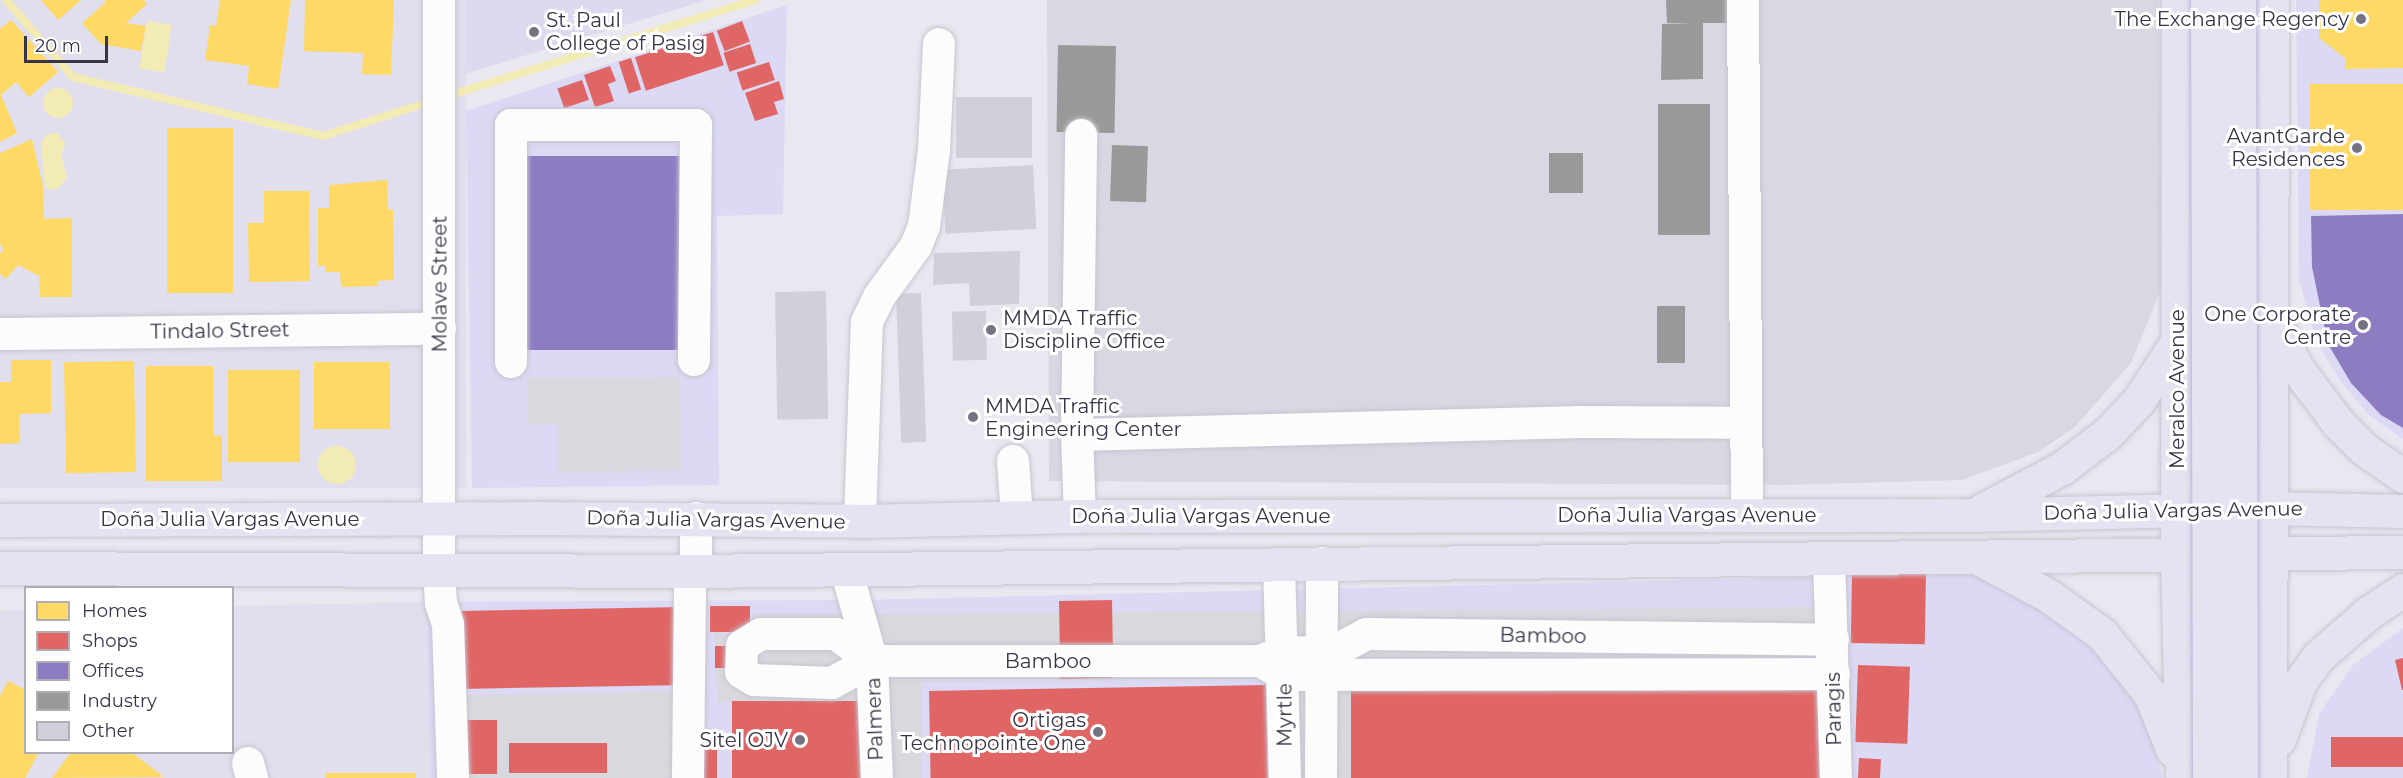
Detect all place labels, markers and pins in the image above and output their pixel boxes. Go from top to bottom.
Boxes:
place label: The Exchange Regency [2114,7,2349,31]
place label: St. Paul College of Pasig [546,8,705,55]
marker: The Exchange Regency [2354,12,2368,26]
marker: St. Paul College of Pasig [527,25,541,39]
place label: AvantGarde Residences [2227,124,2345,171]
marker: AvantGarde Residences [2350,141,2364,155]
place label: One Corporate Centre [2204,302,2351,349]
place label: MMDA Traffic Discipline Office [1003,306,1165,353]
marker: One Corporate Centre [2356,318,2370,332]
marker: MMDA Traffic Discipline Office [984,323,998,337]
place label: MMDA Traffic Engineering Center [985,394,1182,441]
marker: MMDA Traffic Engineering Center [966,410,980,424]
place label: Ortigas Technopointe One [900,708,1086,755]
marker: Ortigas Technopointe One [1091,725,1105,739]
place label: Sitel OJV [700,728,788,752]
marker: Sitel OJV [793,733,807,747]

